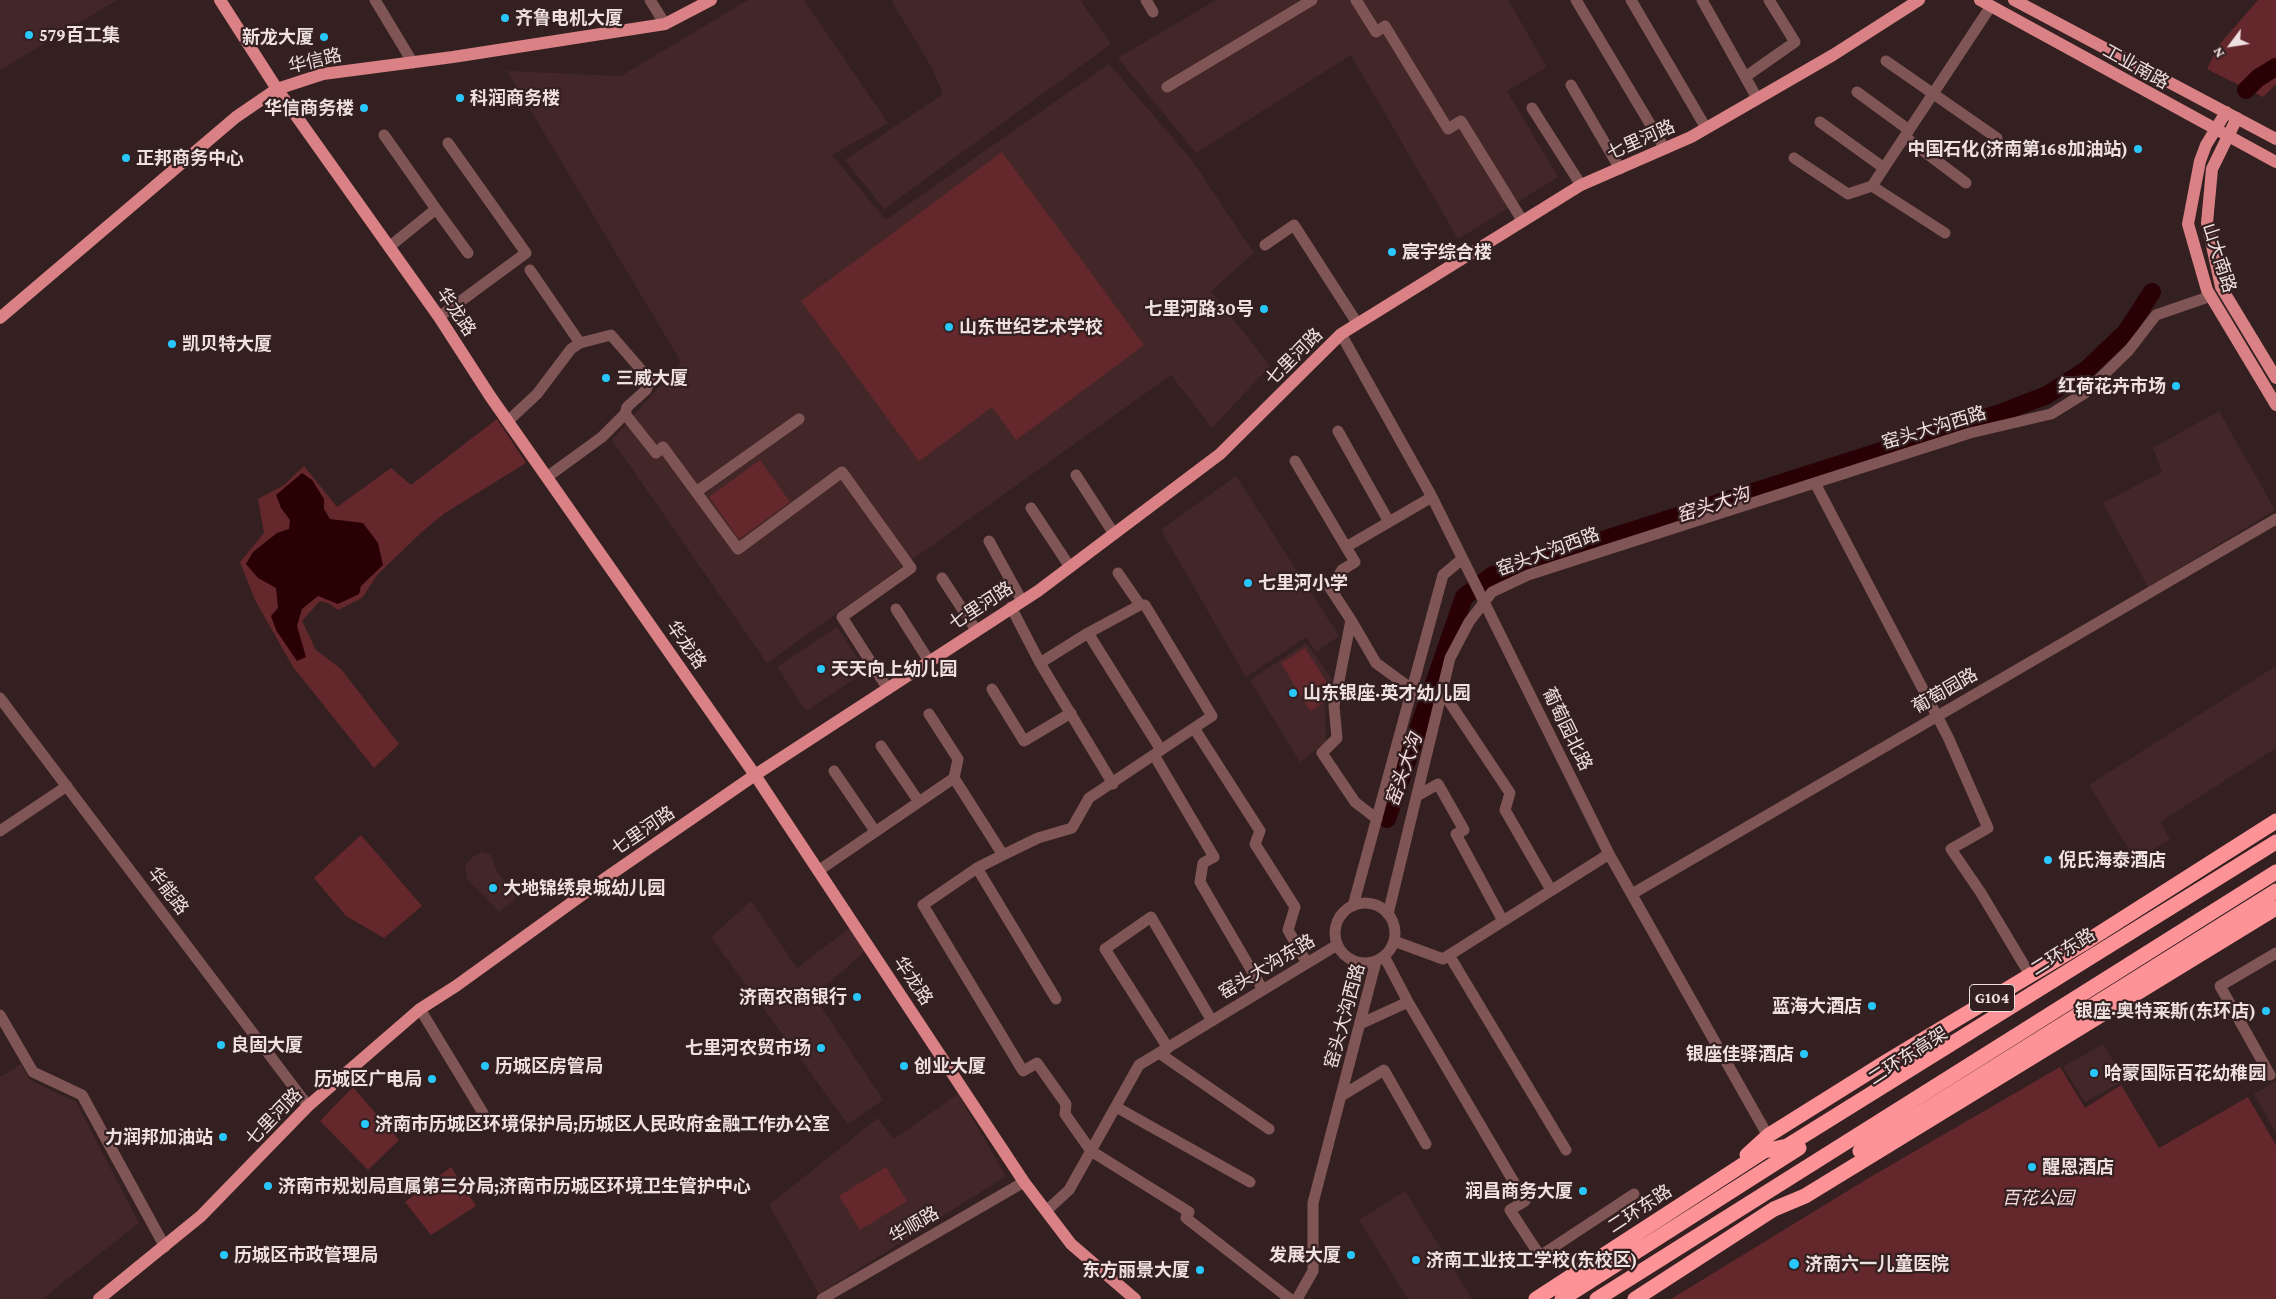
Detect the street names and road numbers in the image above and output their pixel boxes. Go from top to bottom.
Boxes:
street label: 工业南路 [2099,40,2173,94]
street label: 华信路 [286,44,344,78]
street label: 七里河路 [1604,115,1678,165]
street label: 山大南路 [2198,220,2240,296]
street label: 华龙路 [432,284,480,340]
street label: 七里河路 [1261,324,1327,390]
street label: 窑头大沟西路 [1879,402,1989,454]
street label: 窑头大沟西路 [1494,523,1602,581]
street label: 七里河路 [945,577,1017,635]
street label: 华龙路 [662,617,710,673]
street label: 葡萄园路 [1908,664,1982,718]
street label: 葡萄园北路 [1538,684,1596,774]
street label: 七里河路 [607,802,679,860]
street label: 华能路 [143,863,193,919]
street label: 二环东路 [2027,924,2099,980]
street label: 窑头大沟东路 [1215,930,1319,1004]
street label: 华龙路 [889,953,937,1009]
street label: 窑头大沟西路 [1321,961,1369,1071]
road number: G104 [1970,984,2014,1011]
street label: 二环东高架 [1864,1022,1952,1090]
street label: 七里河路 [241,1084,307,1150]
street label: 二环东路 [1604,1180,1676,1238]
street label: 华顺路 [885,1202,943,1248]

